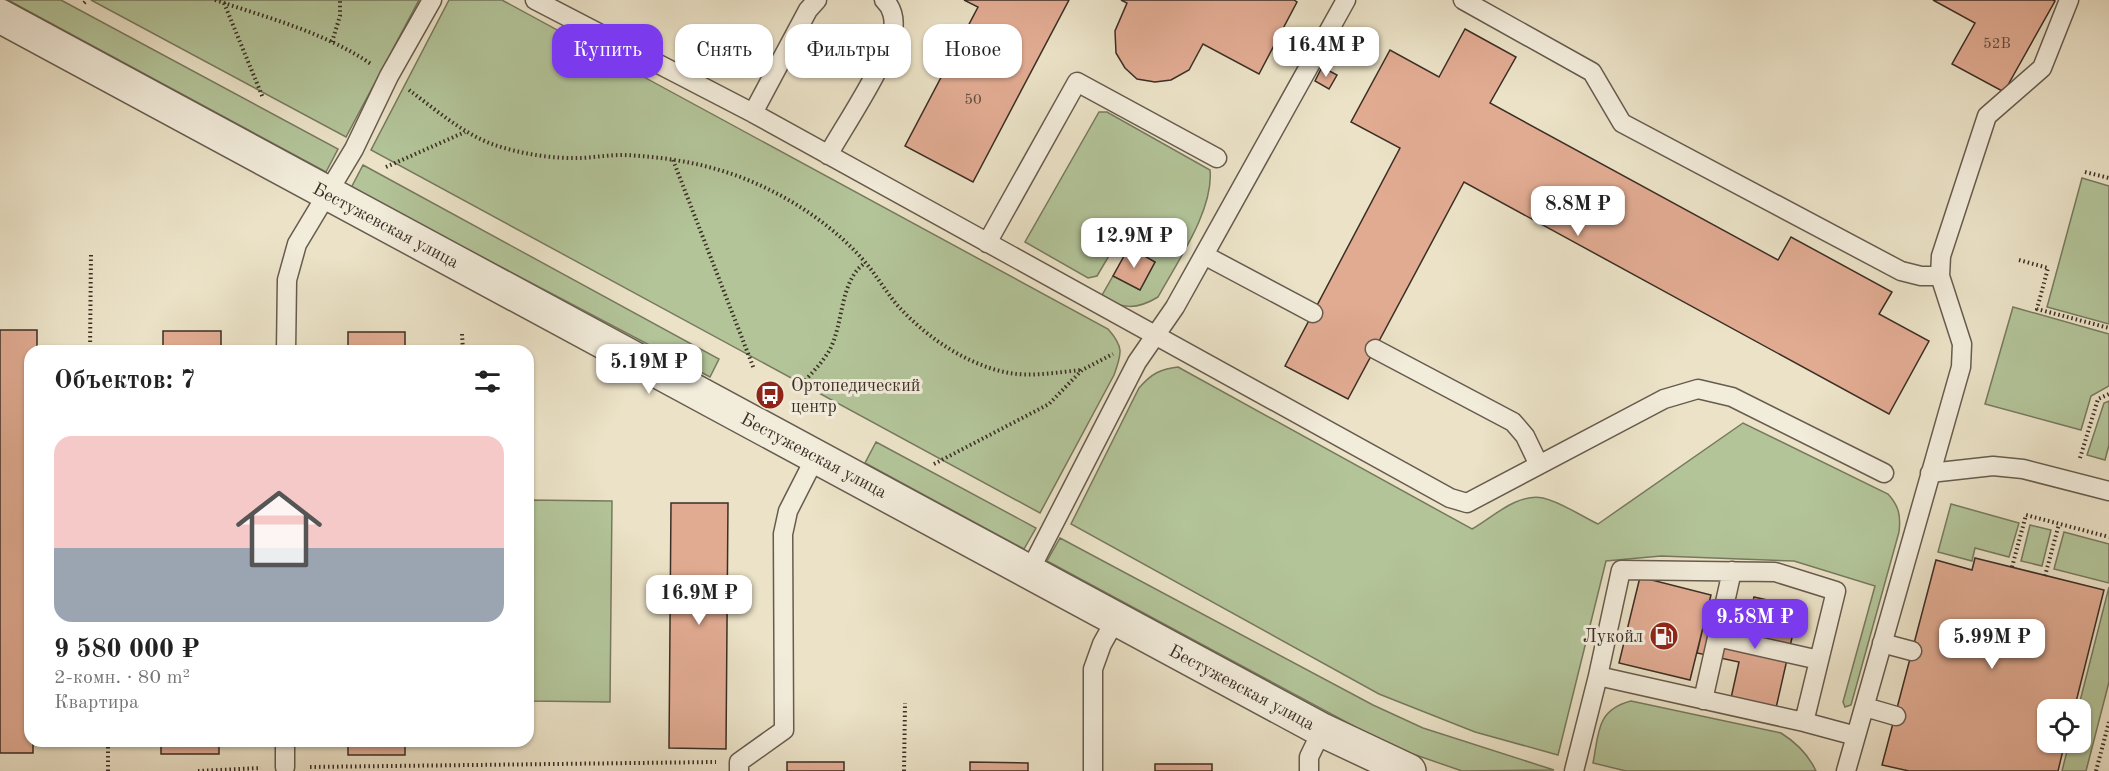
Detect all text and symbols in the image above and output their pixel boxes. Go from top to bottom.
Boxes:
chip: Купить [552,24,663,78]
chip: Снять [675,24,773,78]
chip: Фильтры [785,24,911,78]
chip: Новое [923,24,1022,78]
pin: 16.4M ₽ [1271,27,1381,78]
text: 16.4M ₽ [1287,36,1365,56]
house number: 52В [1983,37,2011,52]
house number: 50 [964,93,982,108]
street label: Бестужевская улица [310,180,462,272]
pin: 8.8M ₽ [1529,186,1627,237]
text: 8.8M ₽ [1545,195,1611,215]
pin: 12.9M ₽ [1079,218,1189,269]
text: 12.9M ₽ [1095,227,1173,247]
pin: 5.19M ₽ [594,344,704,395]
text: 5.19M ₽ [610,353,688,373]
icon: filters [471,365,504,398]
text: Объектов: 7 [54,368,195,394]
place label: Ортопедический центр [791,377,921,416]
bus stop icon: Ортопедический центр [754,379,786,411]
street label: Бестужевская улица [738,410,890,502]
icon: home [225,475,333,583]
pin: 16.9M ₽ [644,575,754,626]
text: 16.9M ₽ [660,584,738,604]
pin: 9.58M ₽ [1700,599,1810,650]
text: 9.58M ₽ [1716,608,1794,628]
pin: 5.99M ₽ [1937,619,2047,670]
fuel station icon: Лукойл [1648,620,1680,652]
place label: Лукойл [1583,628,1643,646]
text: 5.99M ₽ [1953,628,2031,648]
text: 9 580 000 ₽ [54,637,200,663]
street label: Бестужевская улица [1166,642,1318,734]
text: 2-комн. · 80 m² [54,668,190,688]
text: Квартира [54,693,139,713]
map controls [2037,699,2091,753]
button: locate [2037,699,2091,753]

